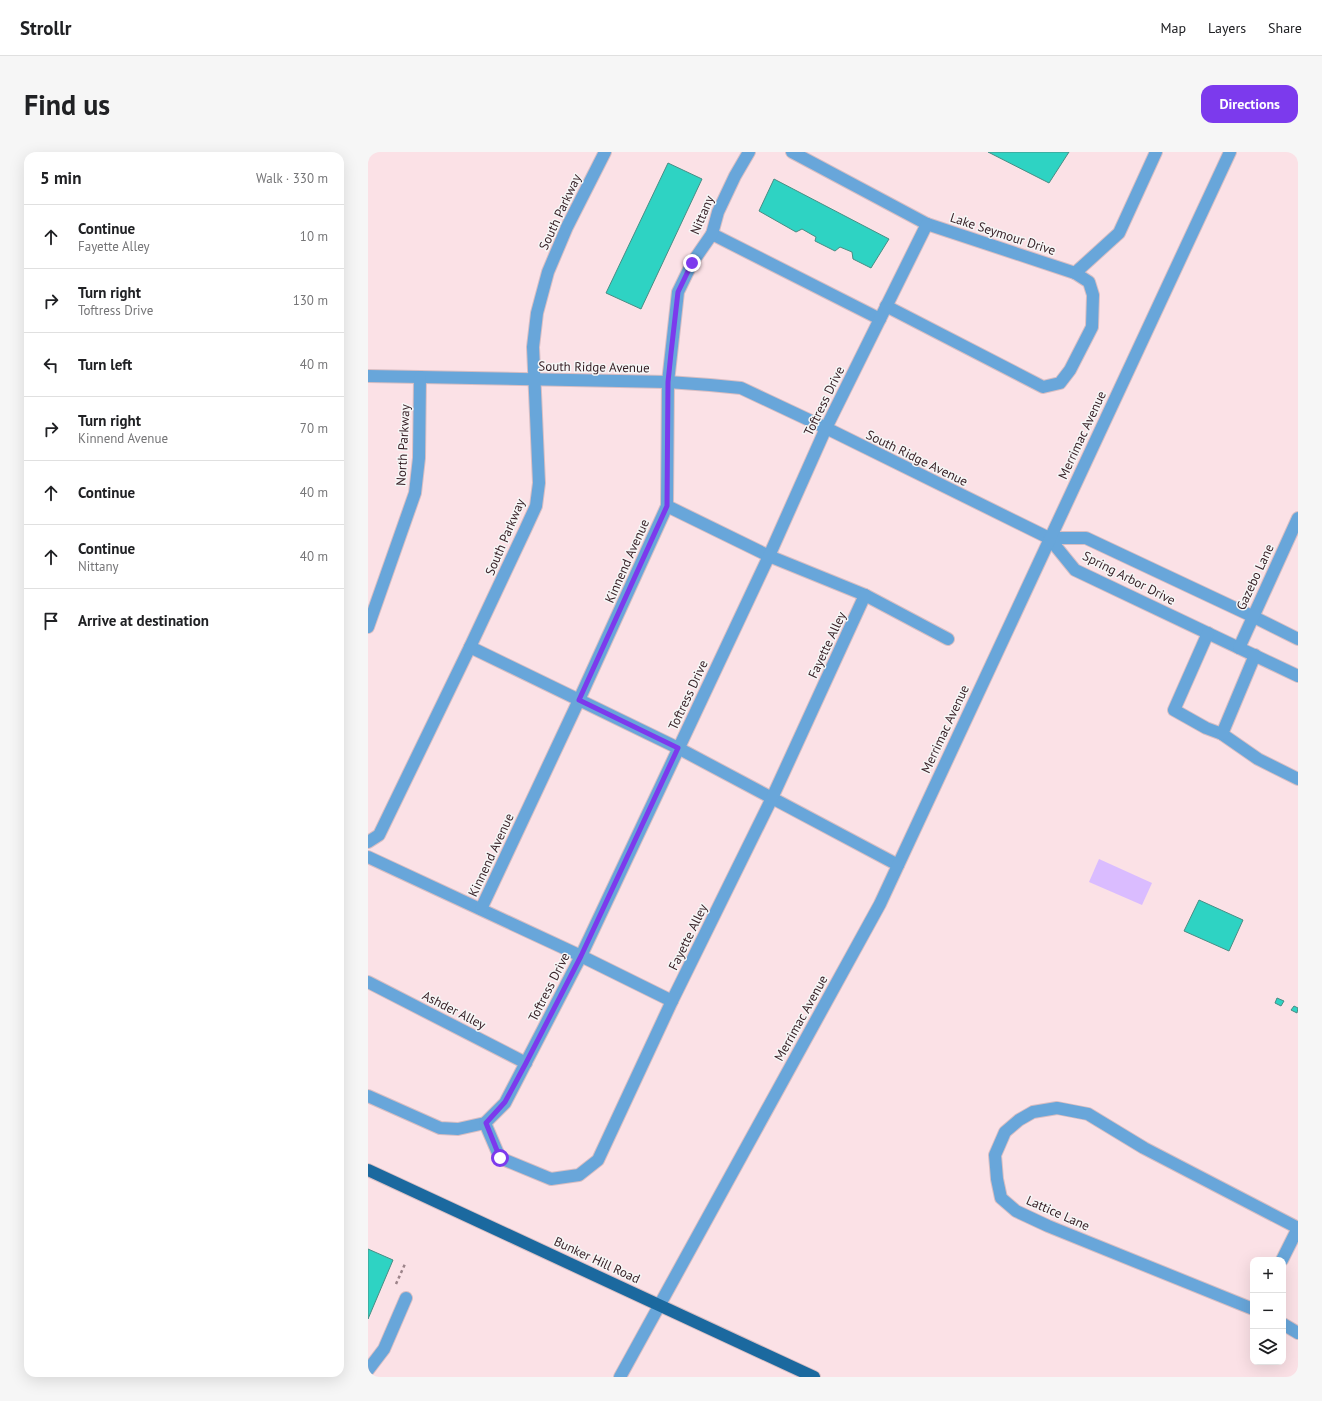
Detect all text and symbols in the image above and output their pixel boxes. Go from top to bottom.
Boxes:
text: Strollr [20,16,71,40]
text: Map [1160,19,1186,37]
text: Layers [1208,19,1246,37]
text: Share [1268,19,1302,37]
button: Directions [1201,85,1298,123]
text: Find us [24,86,110,123]
text: 5 min [40,167,81,189]
text: Walk · 330 m [256,170,328,187]
street label: South Parkway [535,171,585,253]
street label: Nittany [686,193,718,237]
street label: Lake Seymour Drive [948,209,1058,259]
text: Continue [78,219,135,238]
icon: ahead [40,226,62,248]
text: 10 m [300,228,328,245]
text: Fayette Alley [78,238,150,255]
route end [683,254,701,272]
text: Turn right [78,283,141,302]
icon: right [40,290,62,312]
text: 130 m [293,292,328,309]
text: Toftress Drive [78,302,153,319]
icon: left [40,354,62,376]
text: Turn left [78,355,132,374]
text: 40 m [300,356,328,373]
street label: South Ridge Avenue [538,358,650,376]
street label: Toftress Drive [800,363,848,439]
street label: Merrimac Avenue [1054,388,1110,482]
street label: North Parkway [392,404,414,486]
text: Turn right [78,411,141,430]
icon: right [40,418,62,440]
text: 70 m [300,420,328,437]
street label: South Ridge Avenue [863,426,971,490]
text: Kinnend Avenue [78,430,168,447]
icon: ahead [40,482,62,504]
text: Continue [78,483,135,502]
text: 40 m [300,484,328,501]
street label: South Parkway [481,496,529,578]
street label: Kinnend Avenue [601,516,653,606]
text: Continue [78,539,135,558]
street label: Gazebo Lane [1232,541,1278,613]
icon: ahead [40,546,62,568]
street label: Spring Arbor Drive [1080,547,1178,609]
text: 40 m [300,548,328,565]
text: Nittany [78,558,119,575]
street label: Fayette Alley [804,609,850,681]
icon: arrive [40,610,62,632]
text: Arrive at destination [78,611,209,630]
street label: Toftress Drive [664,657,712,733]
street label: Merrimac Avenue [917,682,973,776]
street label: Kinnend Avenue [464,811,518,899]
street label: Fayette Alley [665,901,711,973]
street label: Toftress Drive [524,950,574,1024]
street label: Merrimac Avenue [770,972,832,1064]
street label: Ashder Alley [419,987,489,1033]
route start [491,1149,509,1167]
street label: Lattice Lane [1024,1192,1092,1234]
street label: Bunker Hill Road [551,1233,643,1287]
map controls [1250,1257,1286,1365]
button: + [1250,1257,1286,1293]
button: − [1250,1293,1286,1329]
button: layers [1250,1329,1286,1365]

